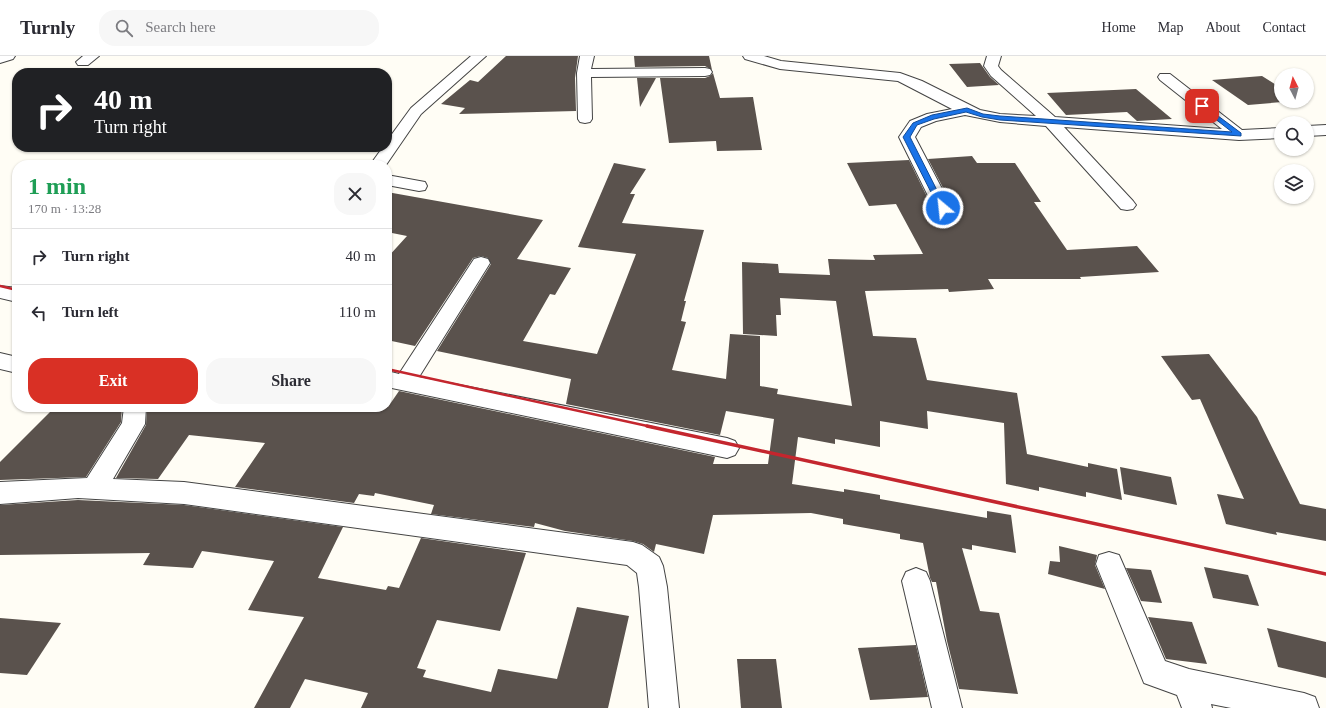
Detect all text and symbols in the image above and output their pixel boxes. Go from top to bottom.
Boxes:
search box [99,10,379,46]
text: Turnly [20,17,75,38]
icon: search [113,17,135,39]
text: Search here [145,19,216,35]
text: Home [1102,20,1136,35]
text: Map [1158,20,1183,35]
text: About [1205,20,1240,35]
text: Contact [1262,20,1306,35]
north arrow [1274,68,1314,108]
map controls [1274,68,1314,204]
icon: right [28,84,80,136]
text: 40 m [94,84,152,115]
pin [1185,89,1219,123]
icon: arrive [1191,95,1213,117]
button: search [1274,116,1314,156]
text: Turn right [94,117,167,137]
button: layers [1274,164,1314,204]
text: 1 min [28,173,86,199]
button: close [334,173,376,215]
position arrow [922,187,964,229]
text: 170 m · 13:28 [28,201,101,216]
icon: right [28,246,50,268]
text: Turn right [62,248,129,264]
text: 40 m [346,248,376,264]
icon: left [28,302,50,324]
text: Turn left [62,304,119,320]
text: 110 m [339,304,376,320]
button: Exit [28,358,198,404]
button: Share [206,358,376,404]

